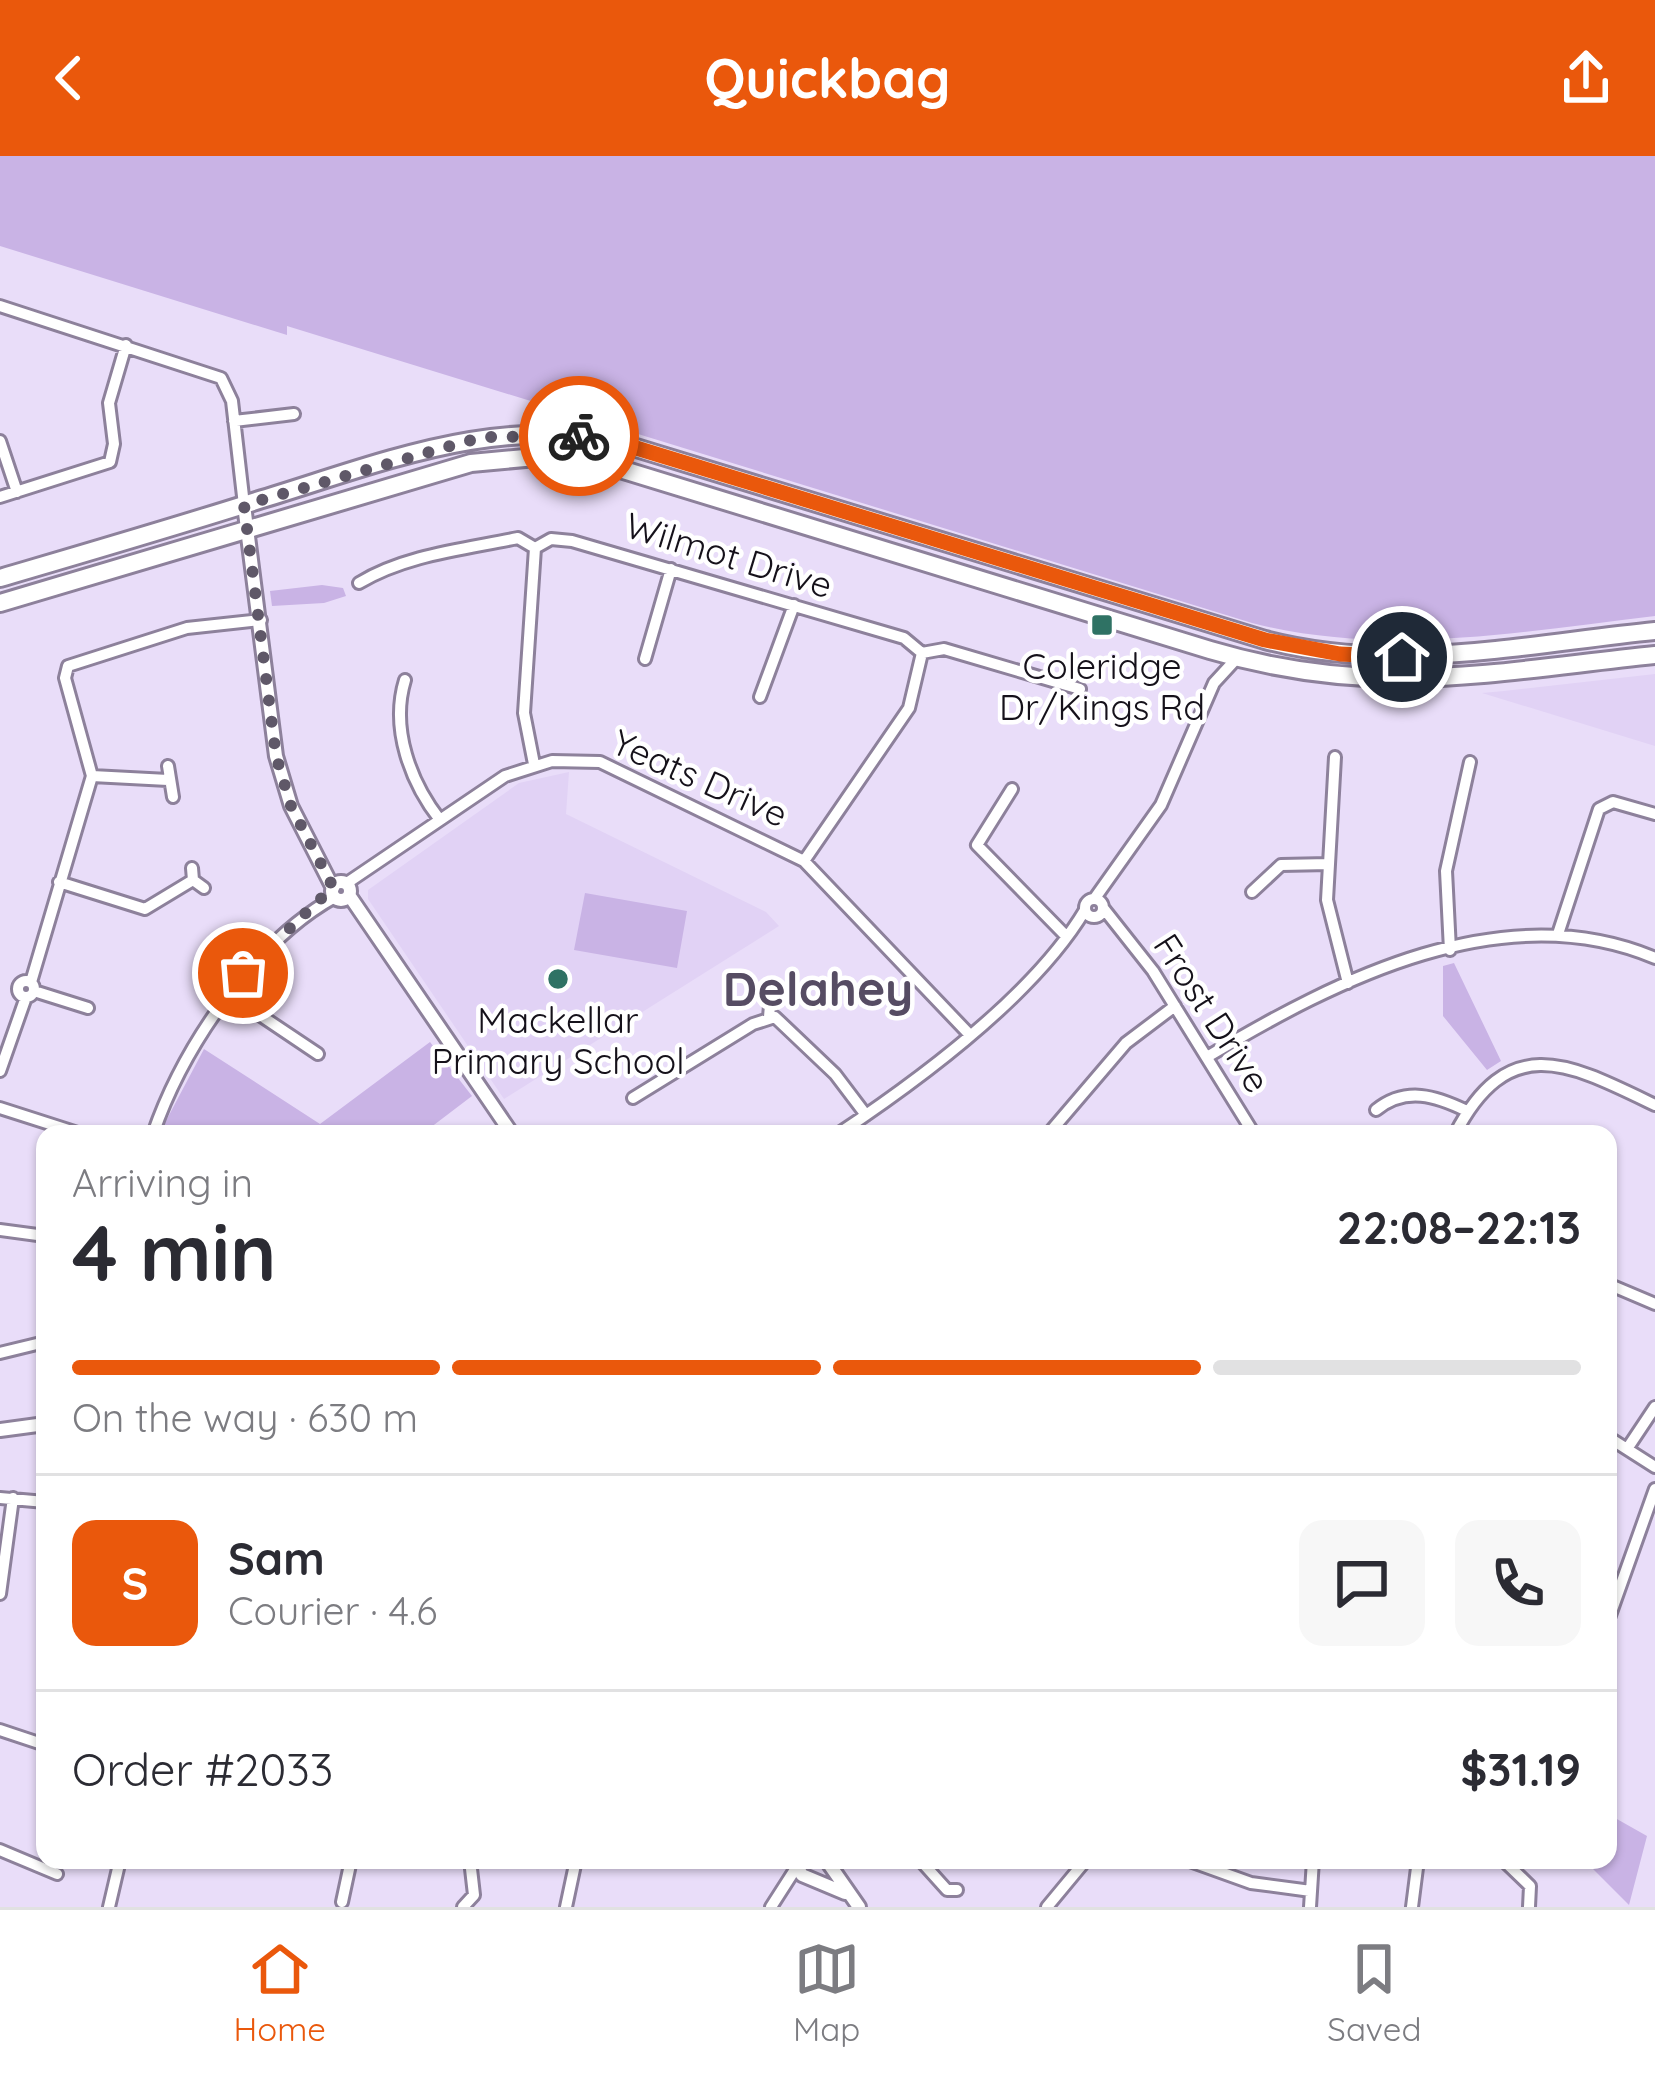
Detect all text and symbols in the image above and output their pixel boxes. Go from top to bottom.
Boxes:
text: Quickbag [704,44,951,112]
icon: back [36,45,102,111]
icon: share [1553,45,1619,111]
courier [519,376,639,496]
icon: bike [546,403,612,469]
street label: Wilmot Drive [620,502,838,607]
pin [1351,606,1453,708]
marker: Coleridge Dr/Kings Rd [1089,612,1115,638]
icon: home [1369,624,1435,690]
place label: Coleridge Dr/Kings Rd [999,643,1205,729]
street label: Yeats Drive [606,719,795,836]
pin [192,922,294,1024]
street label: Frost Drive [1144,925,1280,1101]
icon: bag [210,940,276,1006]
district label: Delahey [723,958,913,1018]
marker: Mackellar Primary School [545,966,571,992]
place label: Mackellar Primary School [432,997,684,1083]
text: Arriving in [72,1158,253,1207]
text: 22:08–22:13 [1337,1199,1581,1255]
text: 4 min [72,1203,277,1301]
text: On the way · 630 m [72,1393,418,1442]
button: chat [1299,1520,1425,1646]
button: phone [1455,1520,1581,1646]
text: Sam [228,1530,325,1586]
text: S [122,1555,148,1611]
text: Courier · 4.6 [228,1586,437,1635]
text: Order #2033 [72,1741,333,1797]
text: $31.19 [1460,1741,1581,1797]
tab: Home [234,1936,326,2049]
tab: Map [793,1936,860,2049]
tab: Saved [1327,1936,1421,2049]

